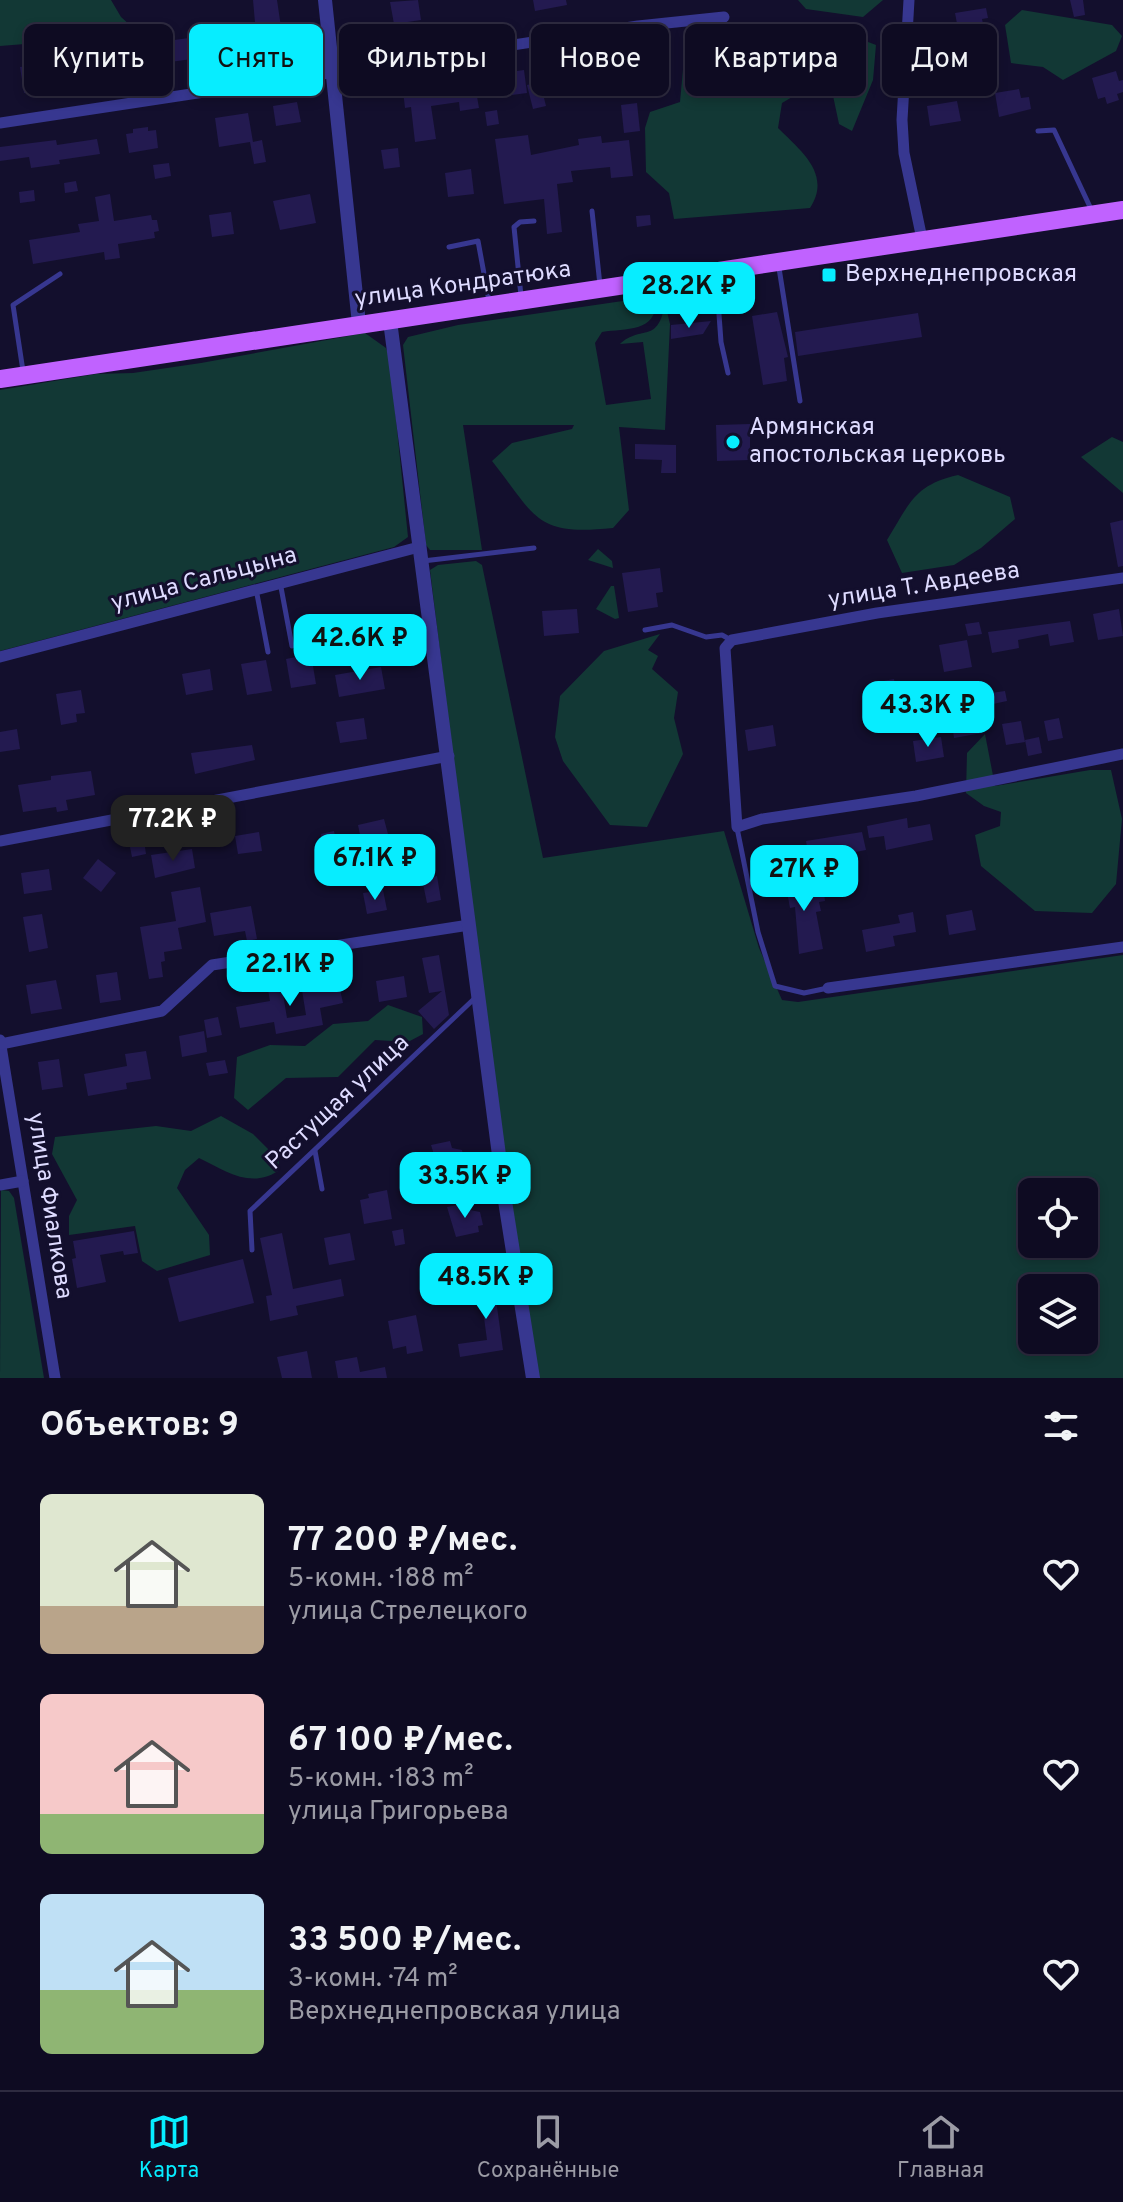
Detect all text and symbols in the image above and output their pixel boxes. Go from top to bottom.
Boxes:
chip: Купить [24,24,173,96]
chip: Снять [189,24,323,96]
chip: Фильтры [339,24,515,96]
chip: Новое [531,24,669,96]
chip: Квартира [685,24,866,96]
chip: Дом [882,24,997,96]
street label: улица Кондратюка [353,255,573,315]
place label: Верхнеднепровская [845,260,1077,290]
pin: 28.2K ₽ [615,262,763,330]
marker: Верхнеднепровская [820,266,838,284]
text: 28.2K ₽ [641,271,737,304]
place label: Армянская апостольская церковь [749,413,1006,471]
marker: Армянская апостольская церковь [724,433,742,451]
street label: улица Сальцына [108,541,300,619]
street label: улица Т. Авдеева [826,556,1022,616]
pin: 42.6K ₽ [286,614,434,682]
text: 42.6K ₽ [312,623,408,656]
pin: 43.3K ₽ [854,681,1002,749]
text: 43.3K ₽ [880,690,976,723]
pin: 77.2K ₽ [99,795,247,863]
text: 77.2K ₽ [129,804,217,837]
pin: 67.1K ₽ [301,834,449,902]
text: 67.1K ₽ [332,843,418,876]
pin: 27K ₽ [748,845,860,913]
text: 27K ₽ [768,854,840,887]
pin: 22.1K ₽ [216,940,364,1008]
text: 22.1K ₽ [245,949,335,982]
street label: Растущая улица [260,1029,416,1177]
street label: улица Фиалкова [19,1111,79,1301]
pin: 33.5K ₽ [391,1152,539,1220]
text: 33.5K ₽ [418,1161,512,1194]
map controls [1018,1178,1098,1354]
button: locate [1018,1178,1098,1258]
pin: 48.5K ₽ [412,1253,560,1321]
text: 48.5K ₽ [438,1262,534,1295]
button: layers [1018,1274,1098,1354]
icon: filters [1039,1404,1083,1448]
text: Объектов: 9 [40,1405,239,1448]
text: 77 200 ₽/мес. [288,1520,517,1563]
icon: home [104,1526,200,1622]
icon: heart [1039,1552,1083,1596]
text: 5-комн. · 188 m² [288,1563,474,1596]
text: улица Стрелецкого [288,1596,528,1629]
text: 67 100 ₽/мес. [288,1720,513,1763]
icon: home [104,1726,200,1822]
icon: heart [1039,1752,1083,1796]
text: 5-комн. · 183 m² [288,1763,474,1796]
text: улица Григорьева [288,1796,508,1829]
text: 33 500 ₽/мес. [288,1920,521,1963]
icon: home [104,1926,200,2022]
icon: heart [1039,1952,1083,1996]
text: 3-комн. · 74 m² [288,1963,458,1996]
text: Верхнеднепровская улица [288,1996,620,2029]
tab: Карта [139,2110,199,2185]
tab: Сохранённые [477,2110,619,2185]
tab: Главная [897,2110,984,2185]

